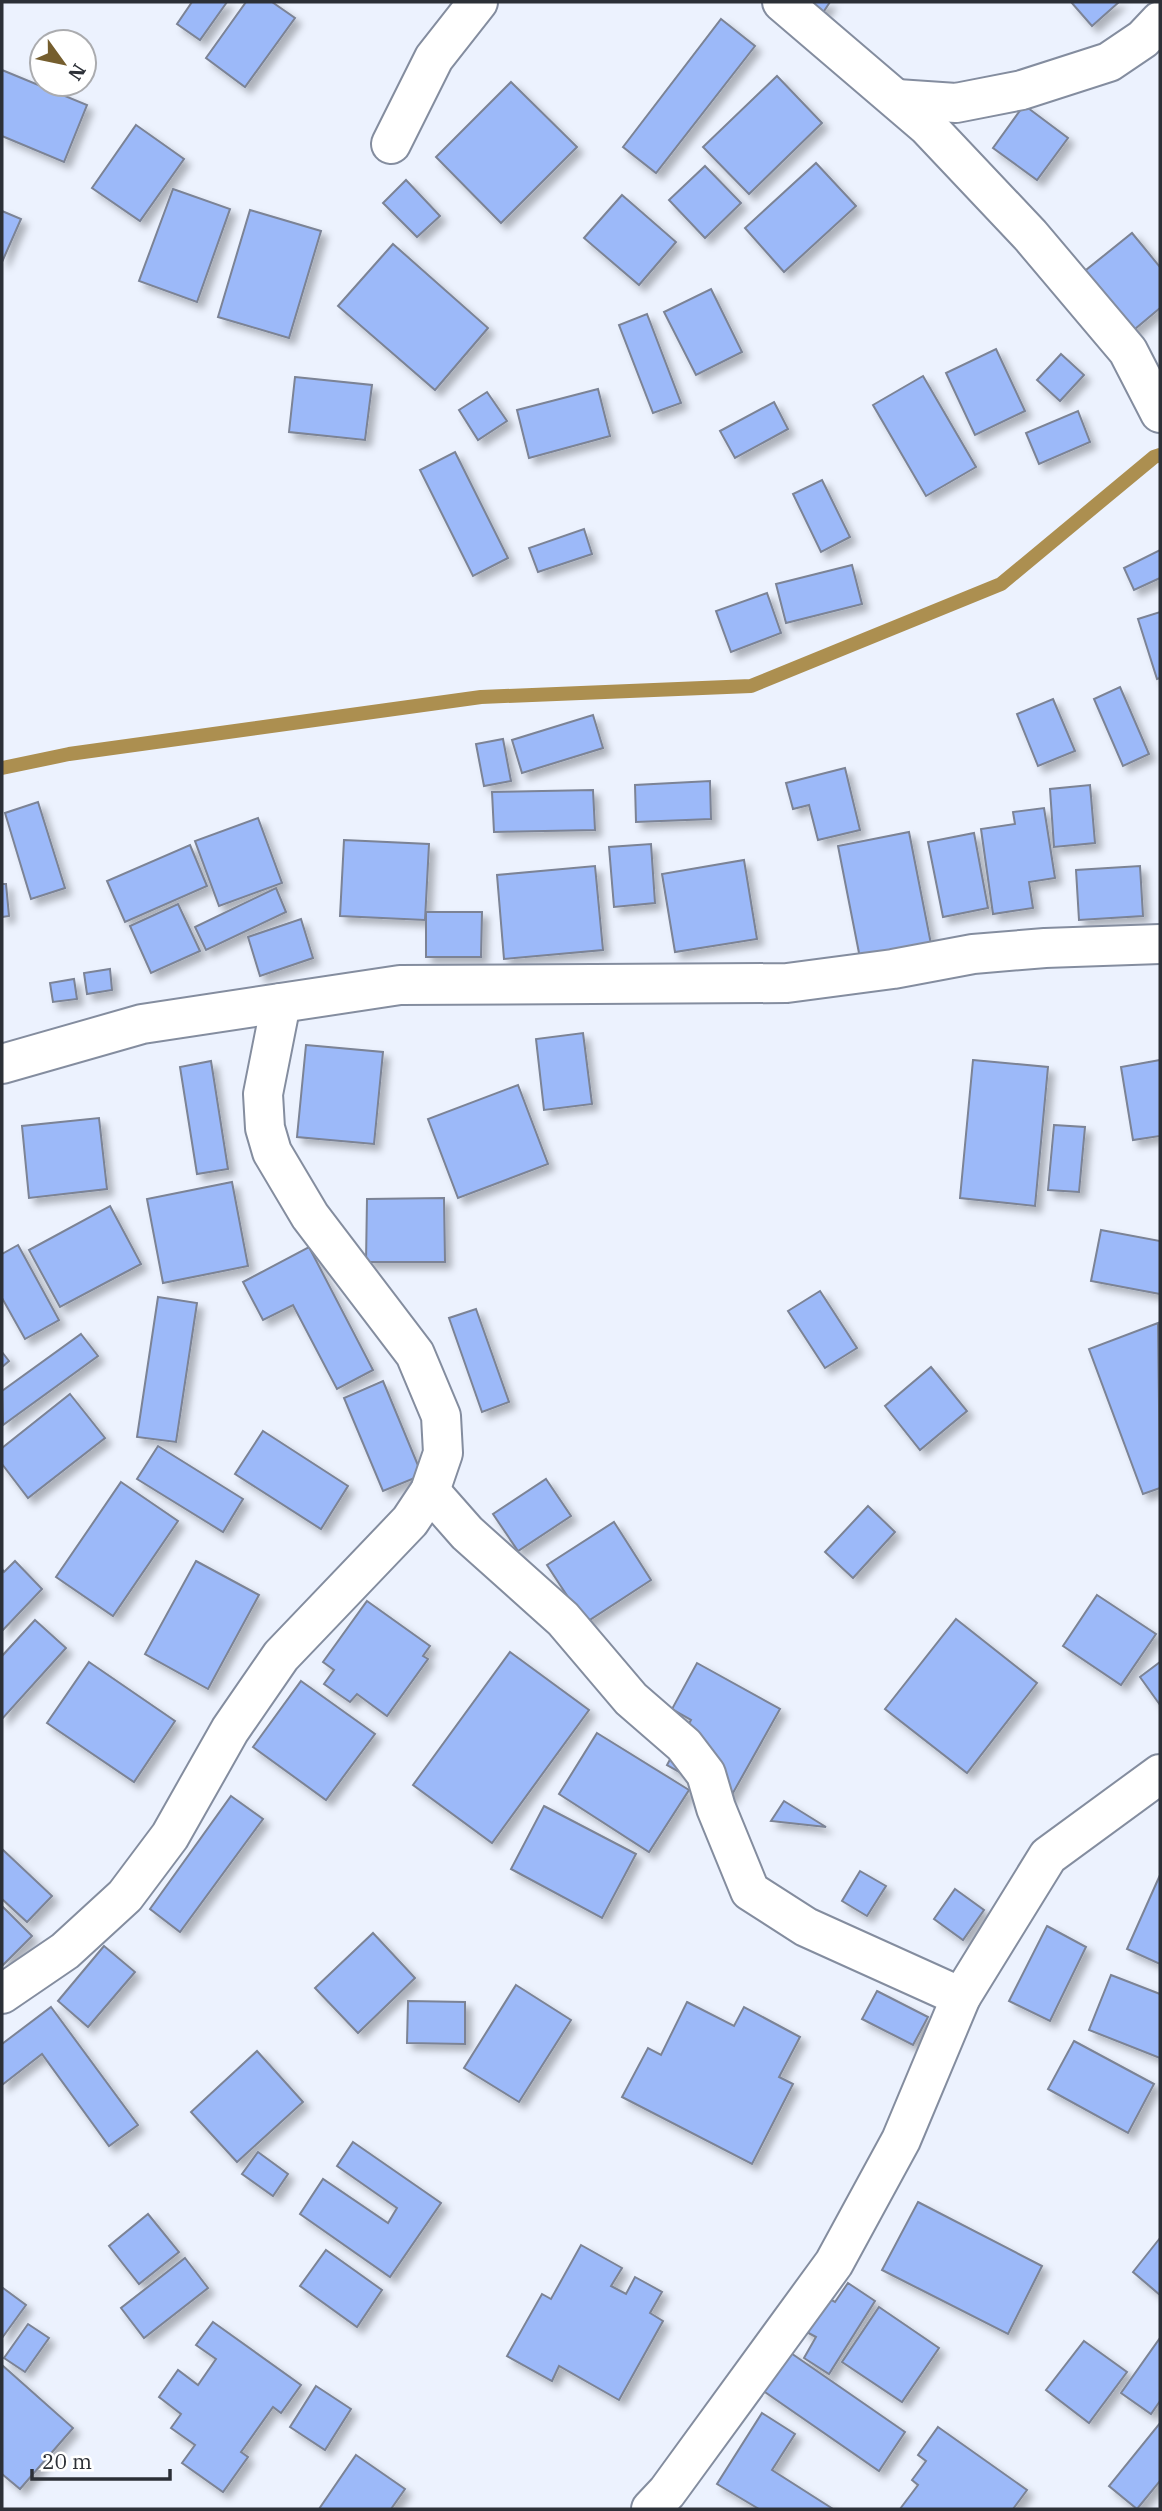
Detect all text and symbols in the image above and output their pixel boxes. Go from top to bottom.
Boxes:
north arrow [28,28,98,98]
text: N [63,59,91,85]
scale bar [32,2438,170,2482]
text: 20 m [42,2447,92,2475]

